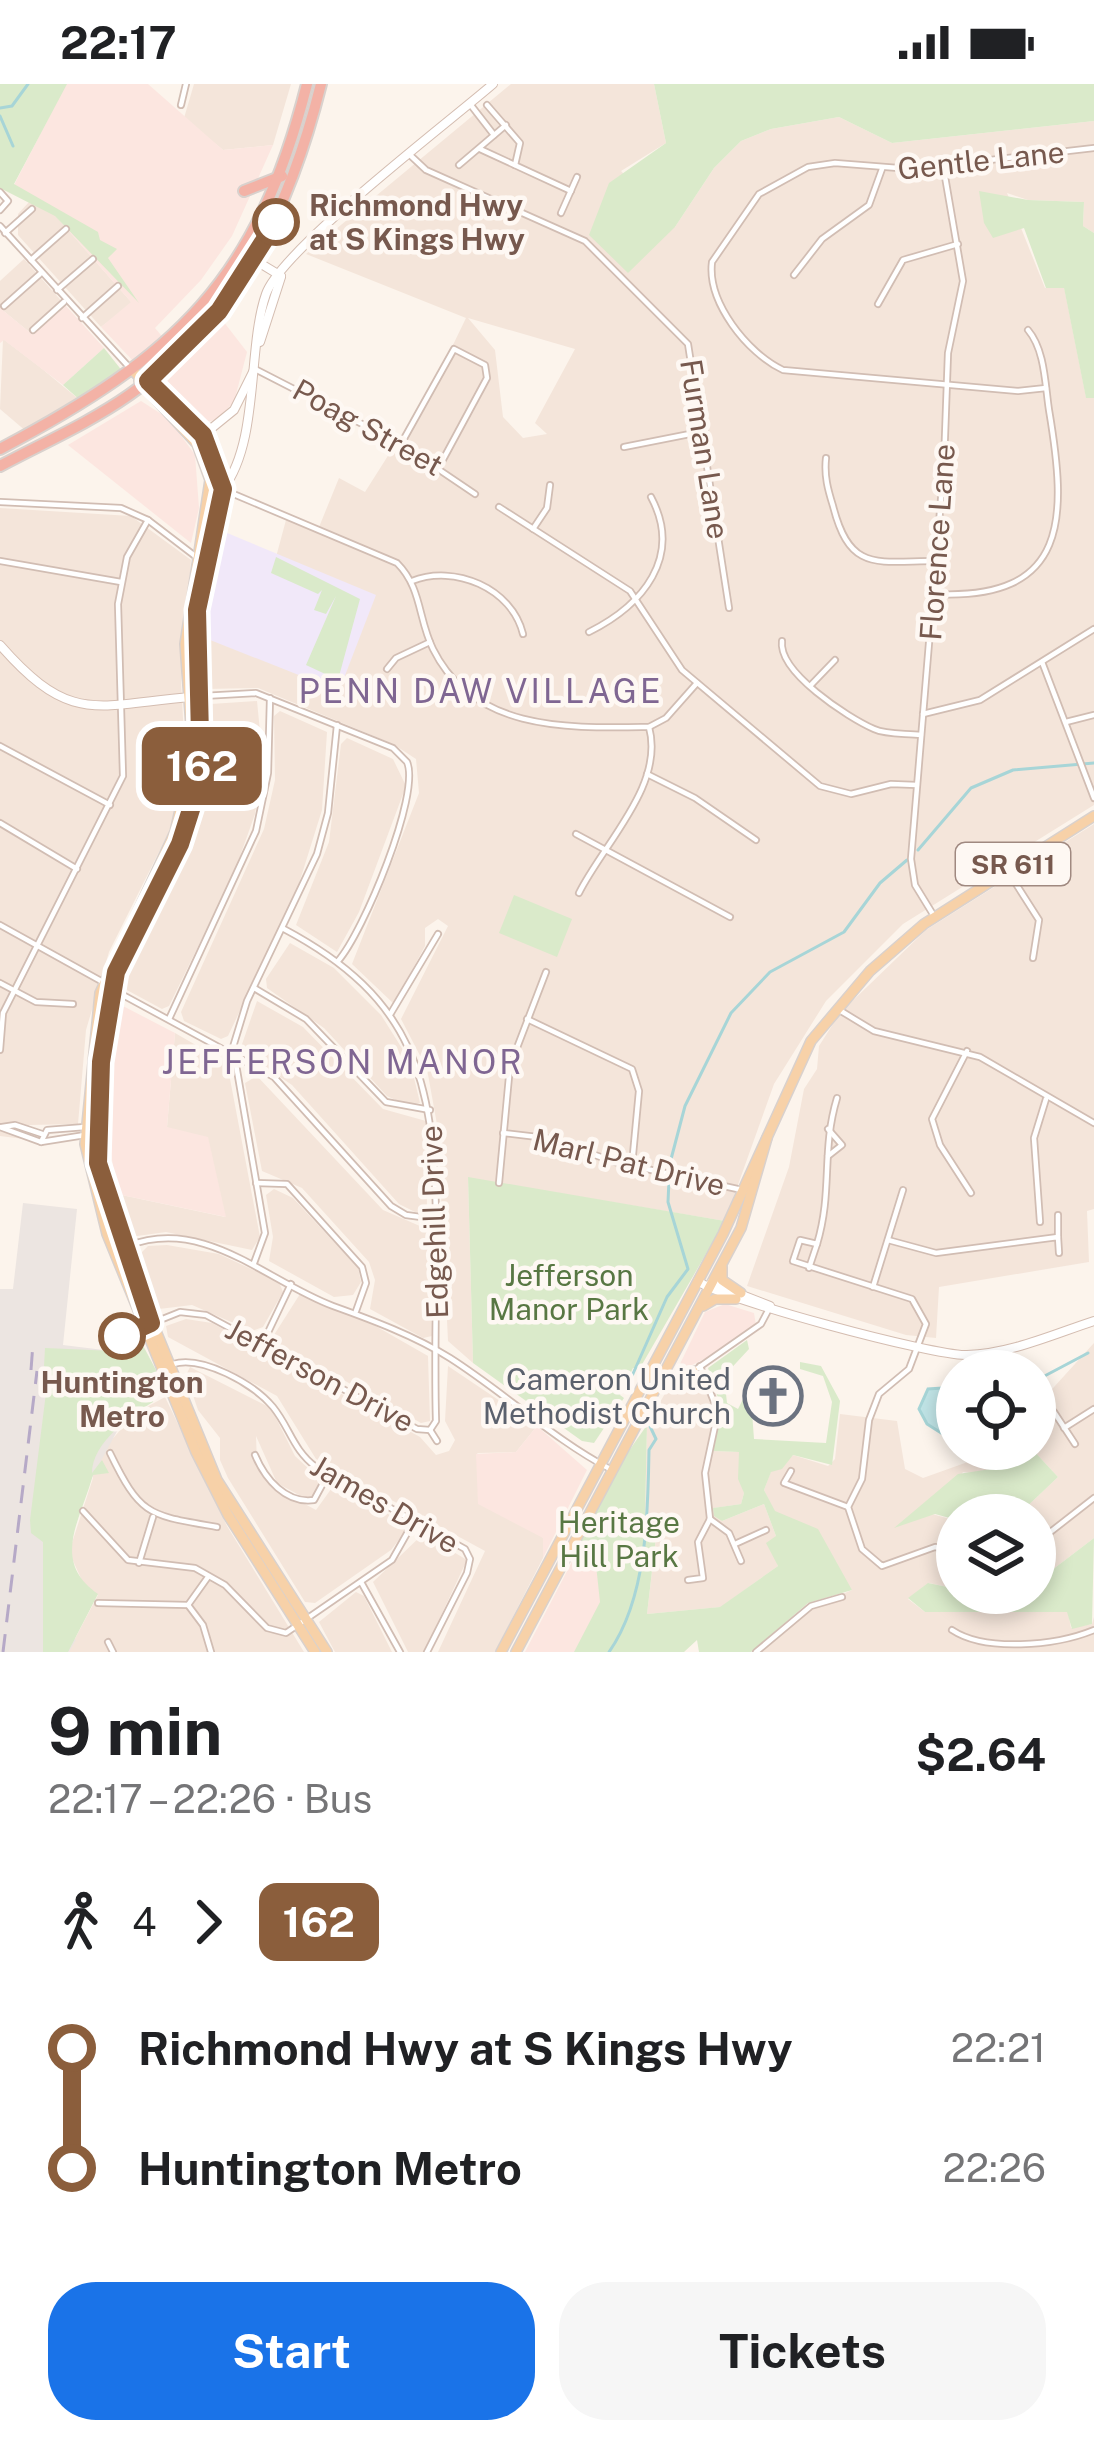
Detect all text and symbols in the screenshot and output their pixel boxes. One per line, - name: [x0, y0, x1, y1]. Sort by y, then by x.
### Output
- text: 22:17: [60, 16, 177, 69]
- street label: Gentle Lane: [896, 133, 1066, 187]
- place label: Richmond Hwy at S Kings Hwy: [309, 187, 525, 257]
- marker: Richmond Hwy at S Kings Hwy: [254, 200, 298, 244]
- street label: Furman Lane: [673, 356, 737, 542]
- street label: Poag Street: [287, 371, 449, 483]
- street label: Florence Lane: [912, 443, 962, 641]
- district label: PENN DAW VILLAGE: [299, 672, 663, 710]
- line badge: 162: [133, 727, 271, 805]
- text: 162: [166, 741, 238, 790]
- road number: SR 611: [956, 843, 1070, 885]
- district label: JEFFERSON MANOR: [162, 1043, 524, 1081]
- street label: Marl Pat Drive: [529, 1121, 729, 1203]
- street label: Edgehill Drive: [413, 1125, 455, 1319]
- park label: Jefferson Manor Park: [489, 1257, 649, 1327]
- street label: Jefferson Drive: [220, 1310, 420, 1440]
- marker: Huntington Metro: [100, 1314, 144, 1358]
- map controls: [936, 1350, 1056, 1614]
- button: locate: [936, 1350, 1056, 1470]
- place label: Cameron United Methodist Church: [483, 1361, 731, 1431]
- place label: Huntington Metro: [40, 1364, 204, 1434]
- church icon: Cameron United Methodist Church: [742, 1365, 804, 1427]
- street label: James Drive: [304, 1447, 466, 1561]
- button: layers: [936, 1494, 1056, 1614]
- park label: Heritage Hill Park: [558, 1504, 680, 1574]
- text: 9 min: [48, 1692, 222, 1770]
- text: $2.64: [916, 1728, 1046, 1781]
- text: 22:17 – 22:26 · Bus: [48, 1776, 372, 1822]
- icon: walk: [48, 1889, 114, 1955]
- icon: forward: [175, 1889, 241, 1955]
- text: 162: [283, 1897, 355, 1946]
- text: 4: [132, 1899, 157, 1945]
- text: Richmond Hwy at S Kings Hwy: [138, 2022, 793, 2075]
- text: 22:21: [951, 2025, 1046, 2071]
- text: Huntington Metro: [138, 2142, 522, 2195]
- text: 22:26: [942, 2145, 1046, 2191]
- button: Start: [48, 2282, 535, 2420]
- button: Tickets: [559, 2282, 1046, 2420]

